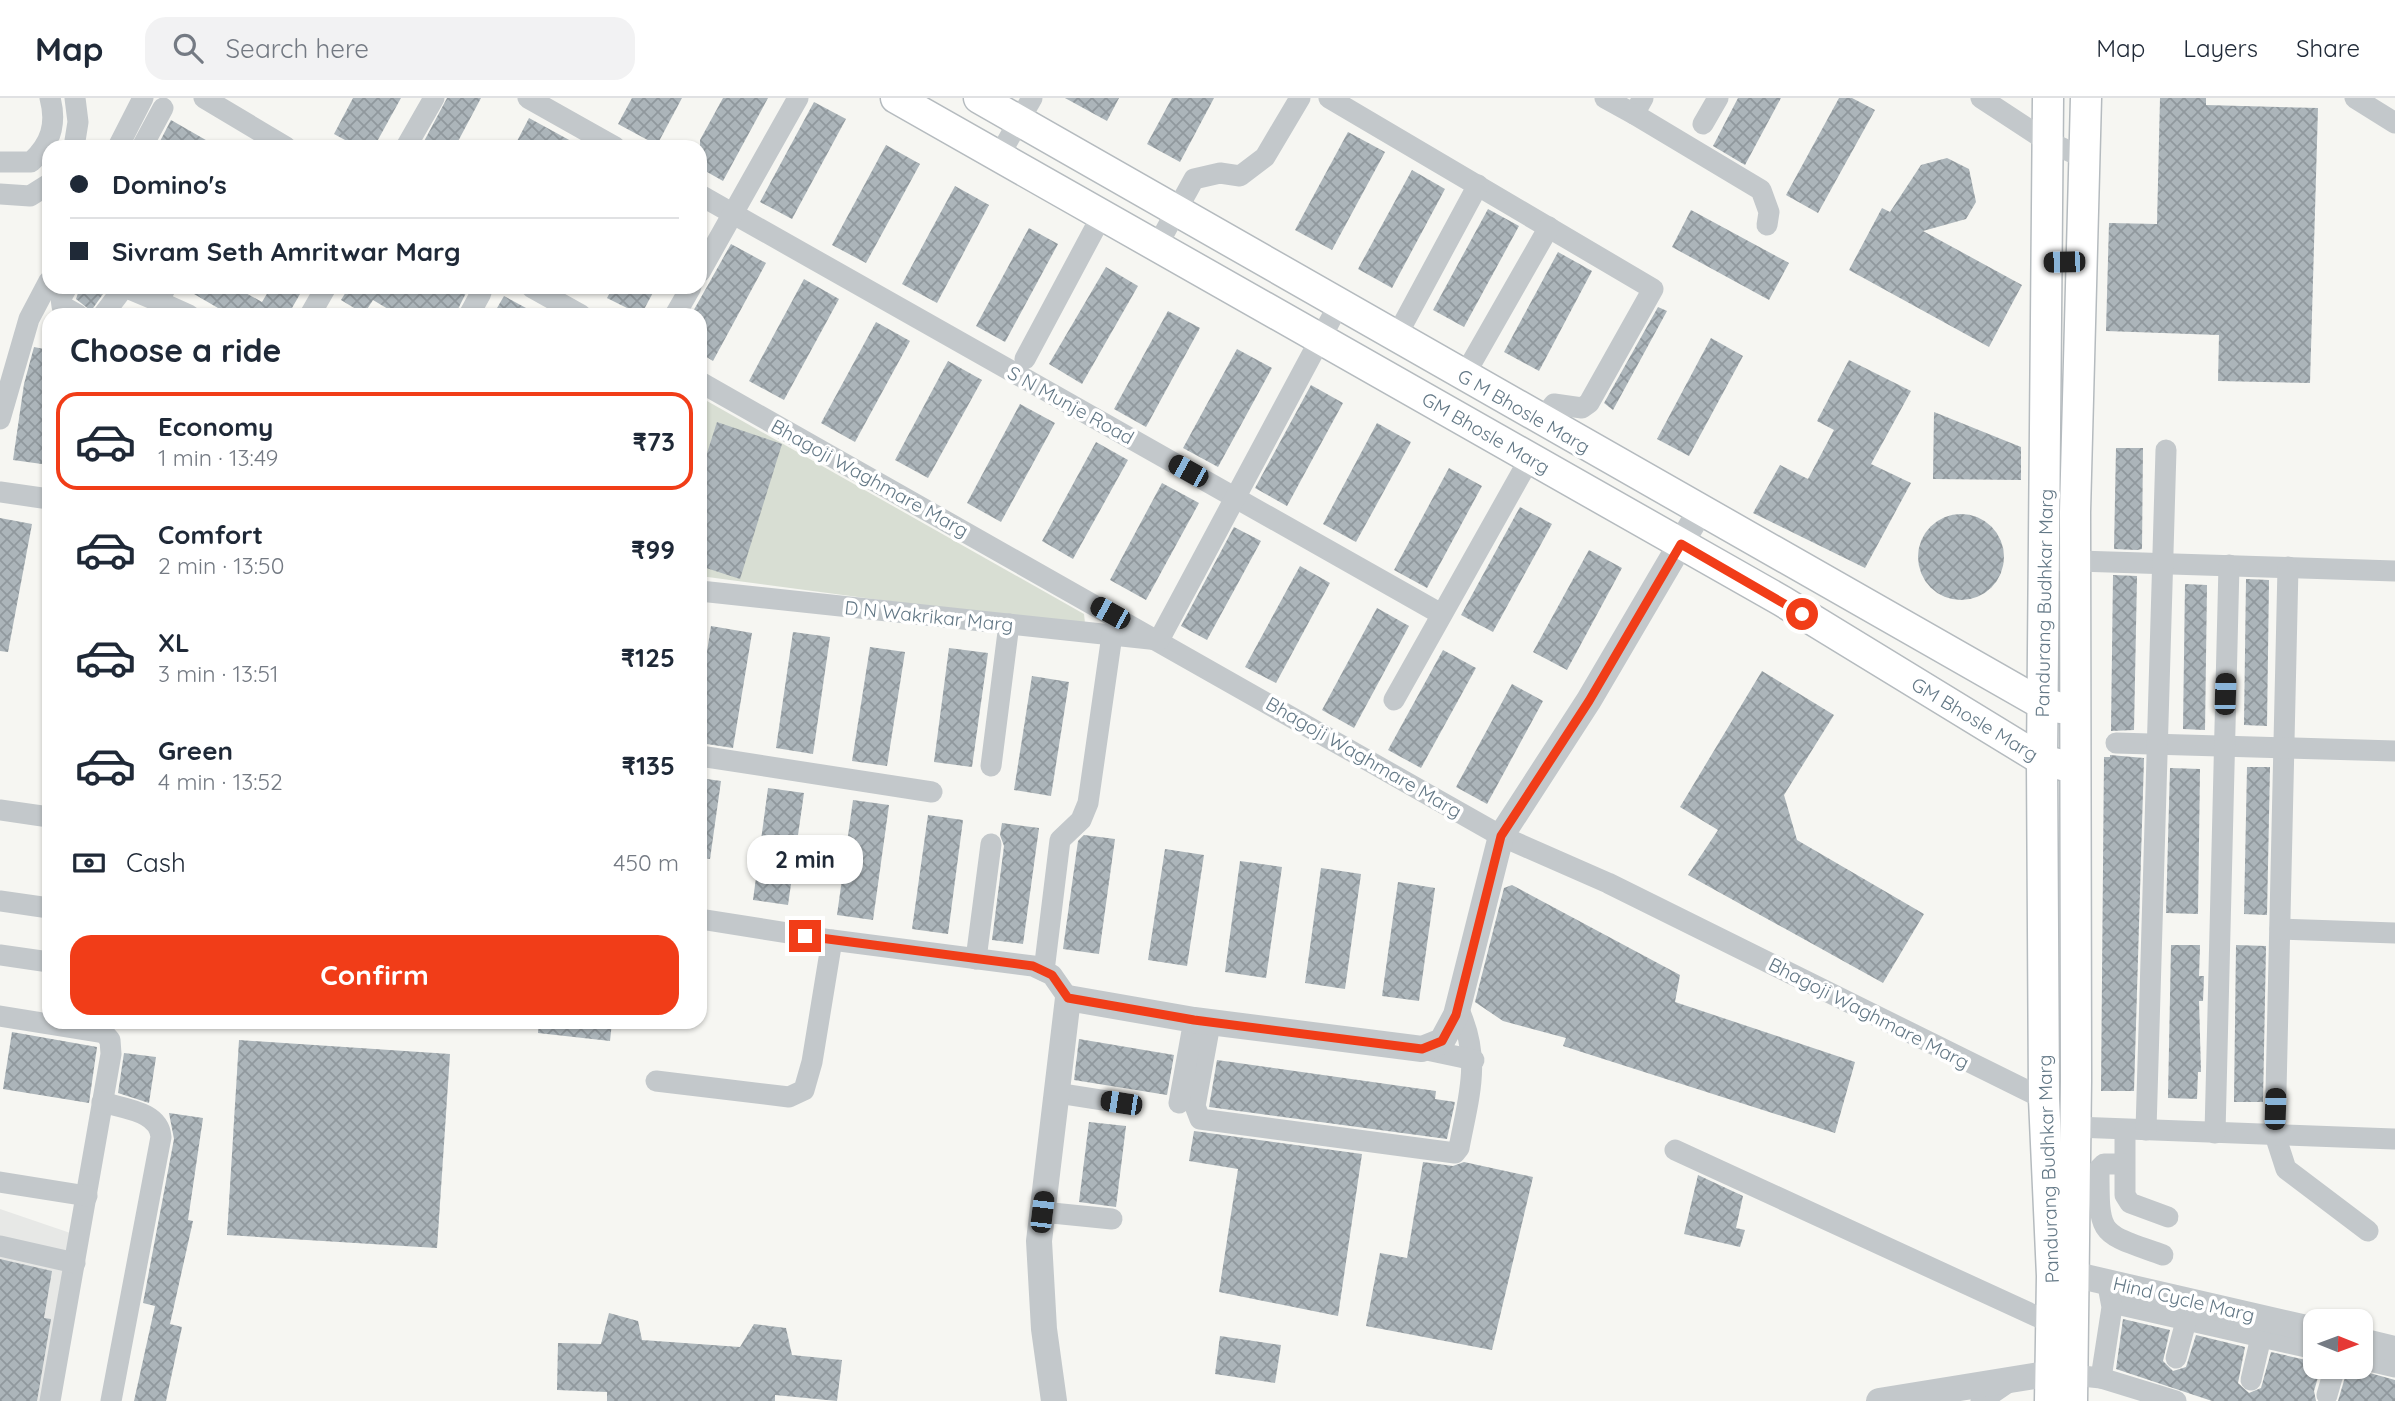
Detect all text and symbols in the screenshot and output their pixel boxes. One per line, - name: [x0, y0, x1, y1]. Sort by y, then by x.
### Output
- search box: [145, 17, 635, 80]
- text: Map: [35, 28, 103, 69]
- icon: search: [169, 29, 207, 67]
- text: Search here: [225, 32, 369, 65]
- text: Map: [2096, 33, 2145, 63]
- text: Layers: [2183, 33, 2258, 63]
- text: Share: [2296, 33, 2360, 63]
- text: Domino's: [112, 168, 227, 201]
- text: Sivram Seth Amritwar Marg: [112, 235, 461, 268]
- car: [2043, 251, 2086, 273]
- text: Choose a ride: [70, 330, 282, 370]
- street label: S N Munje Road: [1004, 360, 1138, 450]
- street label: G M Bhosle Marg: [1453, 363, 1595, 459]
- street label: GM Bhosle Marg: [1418, 387, 1554, 479]
- icon: car: [74, 410, 137, 473]
- text: Economy: [158, 410, 273, 443]
- street label: Bhagoji Waghmare Marg: [767, 414, 973, 542]
- text: ₹73: [632, 425, 675, 458]
- text: 1 min · 13:49: [158, 443, 278, 472]
- car: [1165, 452, 1212, 490]
- street label: Pandurang Budhkar Marg: [2030, 488, 2058, 718]
- icon: car: [74, 518, 137, 581]
- text: Comfort: [158, 518, 263, 551]
- text: ₹99: [631, 533, 675, 566]
- text: 2 min · 13:50: [158, 551, 284, 580]
- car: [1087, 594, 1134, 632]
- street label: D N Wakrikar Marg: [844, 595, 1014, 637]
- route start: [1786, 598, 1818, 630]
- icon: car: [74, 626, 137, 689]
- text: XL: [158, 626, 190, 659]
- text: ₹125: [621, 641, 675, 674]
- text: 3 min · 13:51: [158, 659, 278, 688]
- street label: GM Bhosle Marg: [1907, 672, 2043, 766]
- car: [2214, 673, 2237, 715]
- street label: Bhagoji Waghmare Marg: [1262, 691, 1466, 823]
- icon: car: [74, 734, 137, 797]
- text: Green: [158, 734, 233, 767]
- text: ₹135: [622, 749, 675, 782]
- text: 4 min · 13:52: [158, 767, 283, 796]
- callout: 2 min: [747, 834, 863, 884]
- icon: cash: [70, 844, 108, 882]
- text: 2 min: [775, 845, 835, 874]
- text: Cash: [126, 846, 186, 879]
- text: 450 m: [613, 848, 679, 877]
- route end: [789, 920, 821, 952]
- button: Confirm: [70, 935, 679, 1015]
- street label: Bhagoji Waghmare Marg: [1765, 952, 1973, 1074]
- street label: Pandurang Budhkar Marg: [2032, 1054, 2064, 1284]
- car: [2264, 1088, 2287, 1130]
- car: [1099, 1089, 1144, 1117]
- car: [1030, 1190, 1055, 1234]
- street label: Hind Cycle Marg: [2111, 1271, 2257, 1327]
- north arrow: [2303, 1309, 2373, 1379]
- map controls: [2303, 1309, 2373, 1379]

